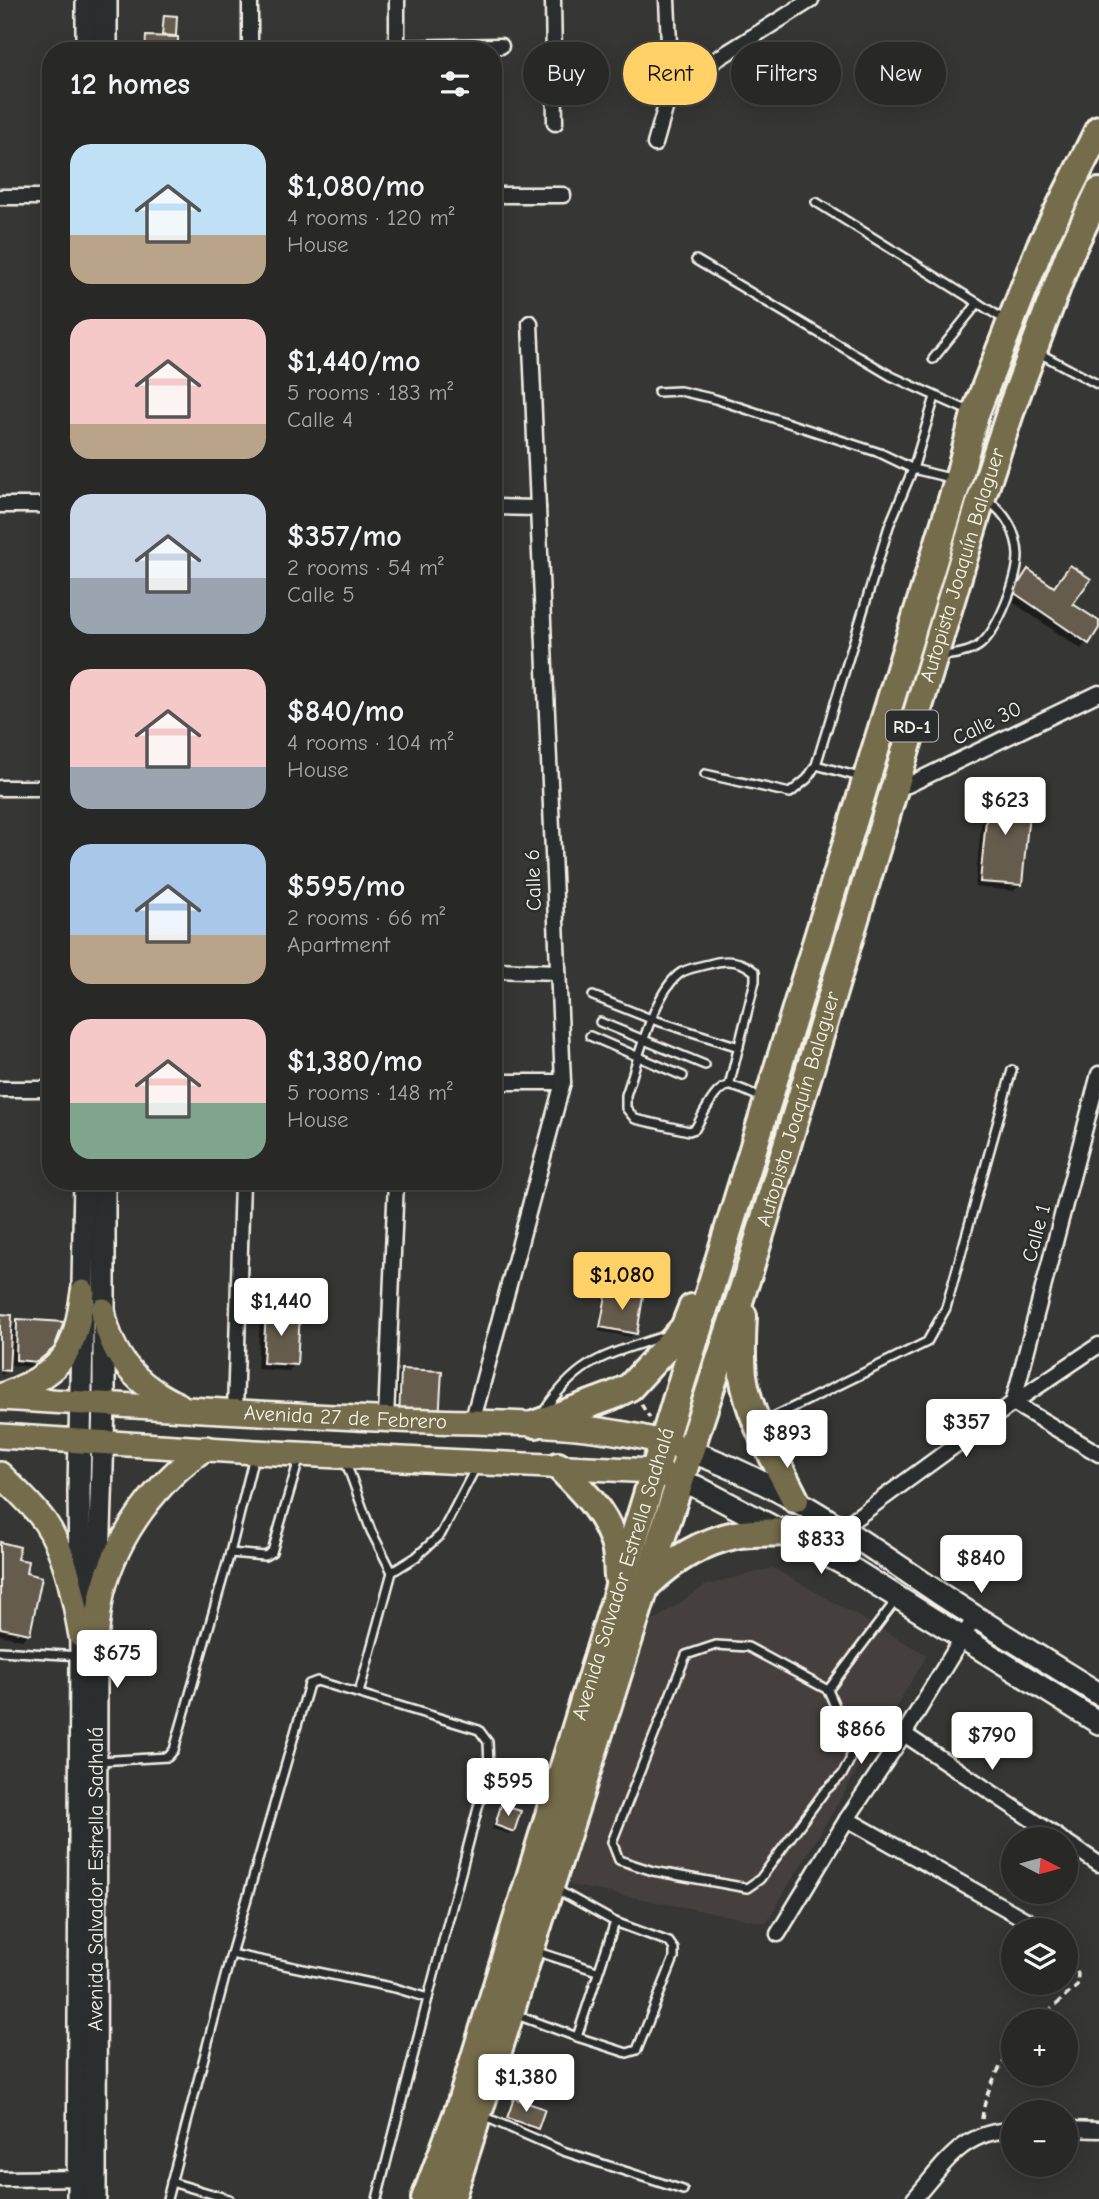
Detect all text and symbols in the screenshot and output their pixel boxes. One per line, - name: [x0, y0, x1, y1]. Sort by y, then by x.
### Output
- chip: Buy: [523, 42, 609, 105]
- chip: Rent: [623, 42, 717, 105]
- chip: Filters: [731, 42, 841, 105]
- chip: New: [855, 42, 946, 105]
- icon: filters: [436, 65, 474, 103]
- text: 12 homes: [70, 67, 190, 102]
- text: $1,080/mo: [287, 169, 425, 204]
- icon: home: [126, 172, 210, 256]
- text: 4 rooms · 120 m²: [287, 204, 454, 231]
- text: House: [287, 231, 349, 258]
- text: $1,440/mo: [287, 344, 420, 379]
- icon: home: [126, 347, 210, 431]
- text: 5 rooms · 183 m²: [287, 379, 453, 406]
- text: Calle 4: [287, 406, 353, 433]
- street label: Autopista Joaquín Balaguer: [915, 444, 1010, 685]
- text: $357/mo: [287, 519, 402, 554]
- icon: home: [126, 522, 210, 606]
- text: 2 rooms · 54 m²: [287, 554, 444, 581]
- text: Calle 5: [287, 581, 355, 608]
- text: $840/mo: [287, 694, 404, 729]
- street label: Calle 30: [949, 696, 1025, 750]
- icon: home: [126, 697, 210, 781]
- road number: RD-1: [886, 710, 938, 741]
- text: 4 rooms · 104 m²: [287, 729, 454, 756]
- text: House: [287, 756, 349, 783]
- pin: $623: [964, 778, 1046, 837]
- text: $623: [981, 786, 1029, 813]
- street label: Calle 6: [520, 849, 546, 911]
- text: $595/mo: [287, 869, 405, 904]
- icon: home: [126, 872, 210, 956]
- text: 2 rooms · 66 m²: [287, 904, 445, 931]
- text: Apartment: [287, 931, 390, 958]
- street label: Autopista Joaquín Balaguer: [751, 988, 845, 1229]
- text: $1,380/mo: [287, 1044, 422, 1079]
- icon: home: [126, 1047, 210, 1131]
- text: 5 rooms · 148 m²: [287, 1079, 453, 1106]
- text: House: [287, 1106, 349, 1133]
- street label: Calle 1: [1017, 1202, 1055, 1264]
- pin: $1,080: [565, 1252, 679, 1312]
- text: $1,080: [589, 1261, 655, 1288]
- pin: $1,440: [224, 1278, 338, 1338]
- text: $1,440: [250, 1287, 312, 1314]
- street label: Avenida 27 de Febrero: [243, 1400, 447, 1433]
- pin: $357: [925, 1400, 1007, 1459]
- text: $357: [942, 1408, 990, 1435]
- pin: $893: [746, 1410, 828, 1470]
- text: $893: [763, 1419, 812, 1446]
- street label: Avenida Salvador Estrella Sadhalá: [567, 1425, 679, 1723]
- pin: $833: [780, 1516, 862, 1576]
- text: $833: [797, 1525, 845, 1552]
- pin: $840: [940, 1536, 1022, 1595]
- text: $840: [956, 1544, 1006, 1571]
- pin: $675: [76, 1630, 158, 1690]
- text: $675: [93, 1639, 141, 1666]
- pin: $866: [820, 1706, 902, 1766]
- pin: $790: [951, 1712, 1033, 1772]
- text: $866: [836, 1715, 886, 1742]
- text: $790: [968, 1721, 1016, 1748]
- street label: Avenida Salvador Estrella Sadhalá: [83, 1727, 108, 2031]
- pin: $595: [467, 1758, 549, 1818]
- text: $595: [483, 1767, 533, 1794]
- north arrow: [1001, 1827, 1078, 1904]
- map controls: [1001, 1827, 1078, 2177]
- button: layers: [1001, 1918, 1078, 1995]
- button: +: [1001, 2009, 1078, 2086]
- pin: $1,380: [469, 2054, 583, 2114]
- text: $1,380: [494, 2063, 558, 2090]
- button: −: [1001, 2100, 1078, 2177]

